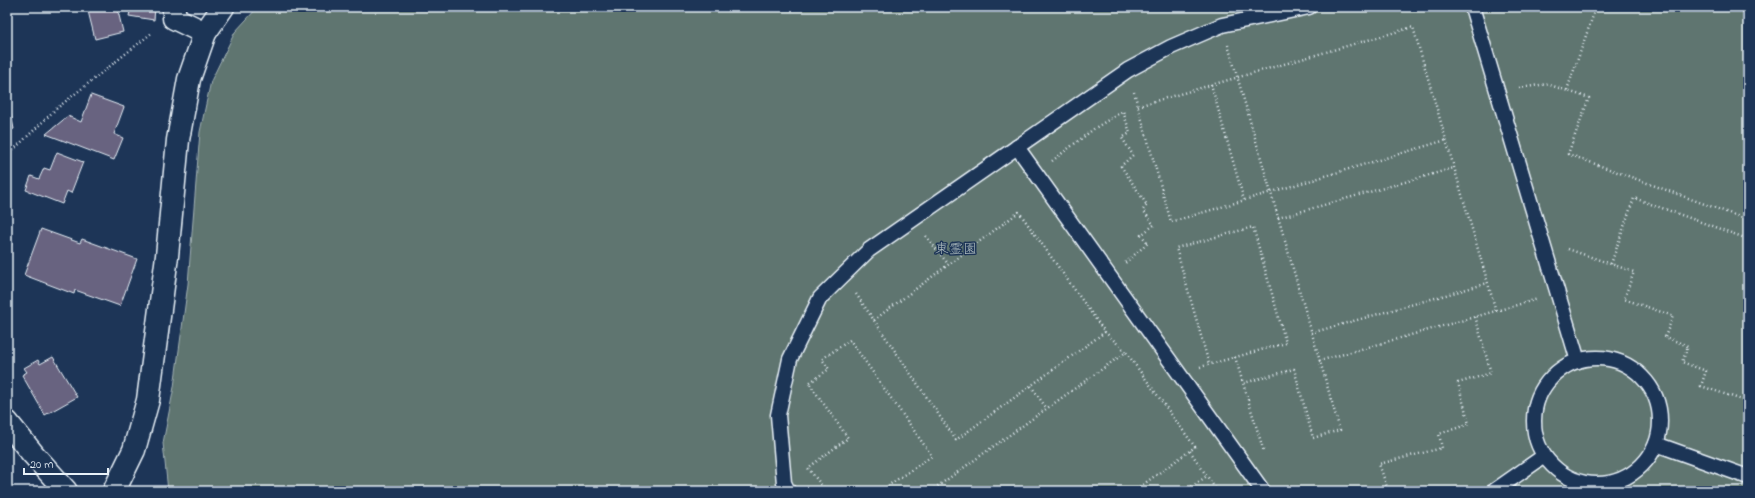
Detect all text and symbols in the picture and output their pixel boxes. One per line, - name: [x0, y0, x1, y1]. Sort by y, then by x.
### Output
- park label: 東霊園: [935, 239, 977, 260]
- scale bar: [24, 450, 108, 476]
- text: 20 m: [30, 456, 53, 474]

